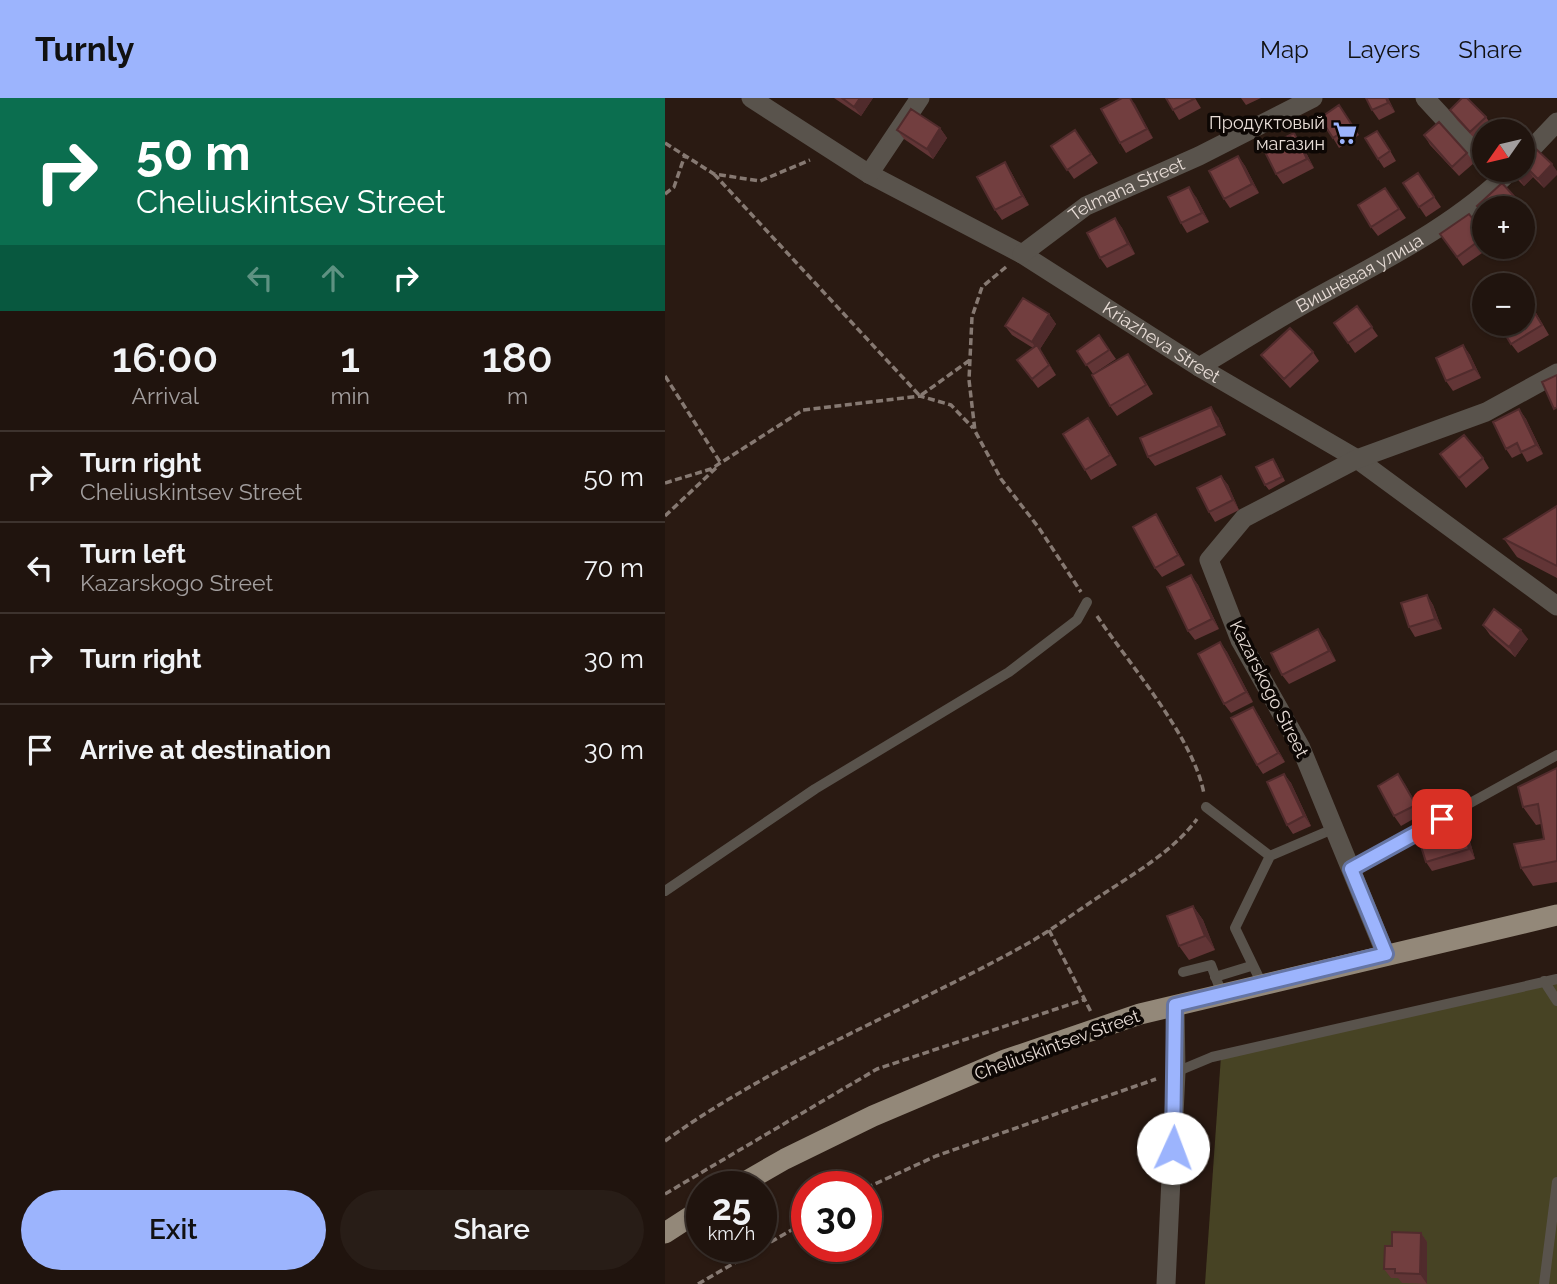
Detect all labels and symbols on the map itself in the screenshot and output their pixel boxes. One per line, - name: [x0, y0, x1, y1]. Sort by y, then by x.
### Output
- place label: Продуктовый магазин: [1209, 112, 1325, 154]
- supermarket icon: Продуктовый магазин: [1331, 119, 1359, 147]
- north arrow: [1472, 119, 1535, 182]
- street label: Telmana Street: [1064, 153, 1188, 225]
- street label: Вишнёвая улица: [1292, 229, 1427, 317]
- street label: Kriazheva Street: [1099, 297, 1224, 387]
- street label: Kazarskogo Street: [1226, 617, 1313, 761]
- pin: [1412, 789, 1472, 849]
- street label: Cheliuskintsev Street: [971, 1005, 1142, 1084]
- position arrow: [1136, 1111, 1210, 1185]
- speed limit sign: 30: [791, 1171, 882, 1262]

